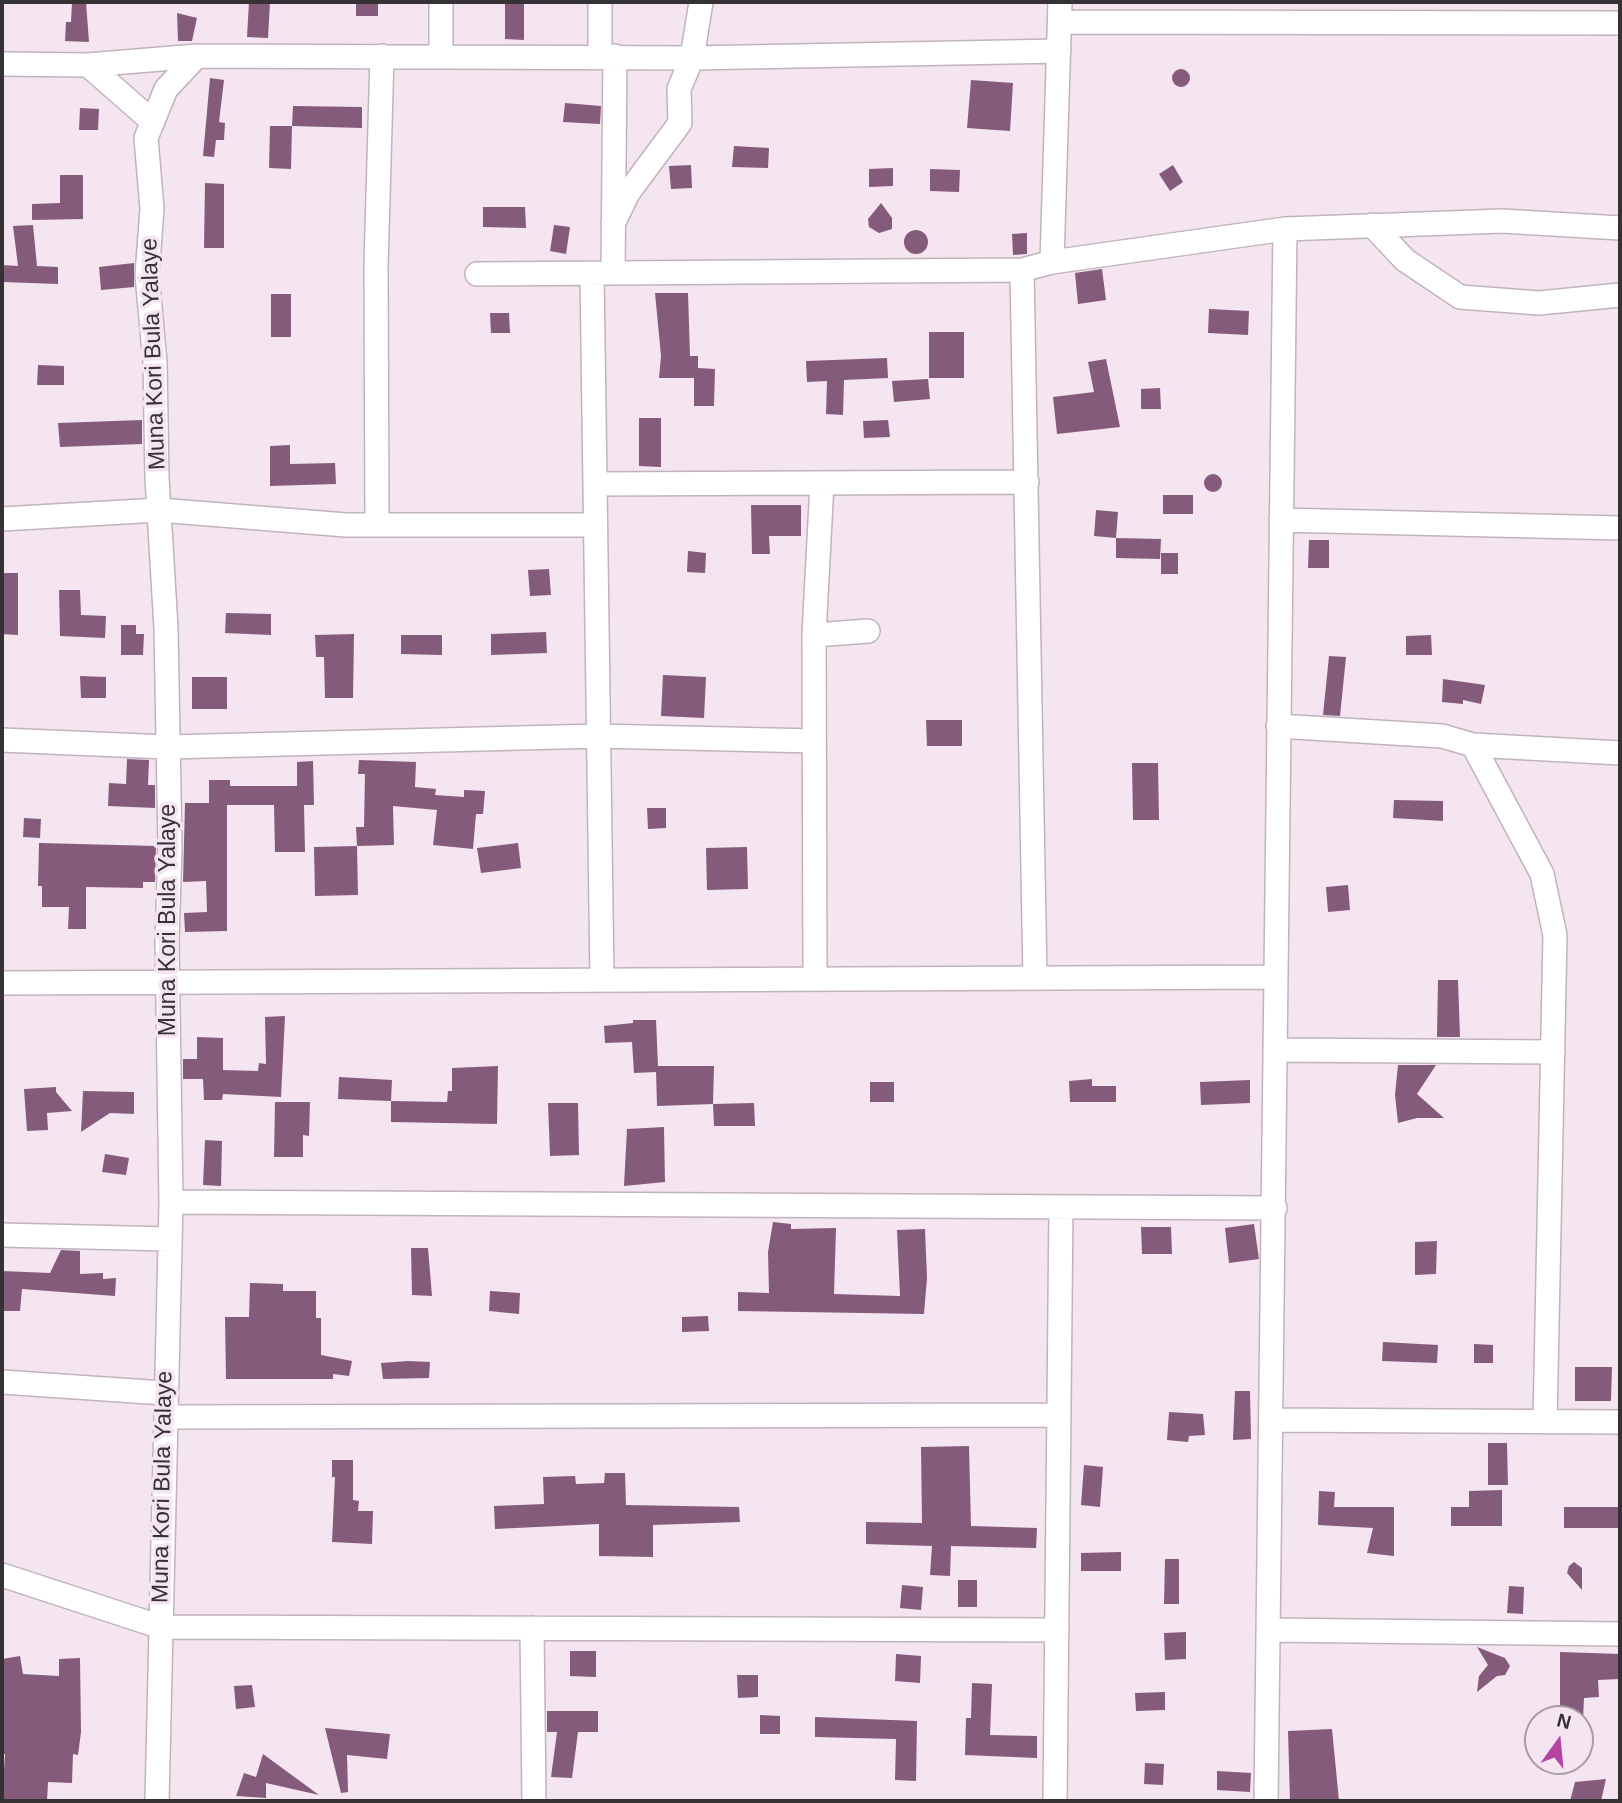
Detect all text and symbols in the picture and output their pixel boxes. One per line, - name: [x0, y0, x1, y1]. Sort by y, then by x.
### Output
- street label: Muna Kori Bula Yalaye: [136, 237, 172, 471]
- street label: Muna Kori Bula Yalaye: [155, 804, 183, 1036]
- street label: Muna Kori Bula Yalaye: [147, 1371, 179, 1603]
- north arrow: [1524, 1705, 1594, 1775]
- text: N: [1555, 1709, 1573, 1733]

